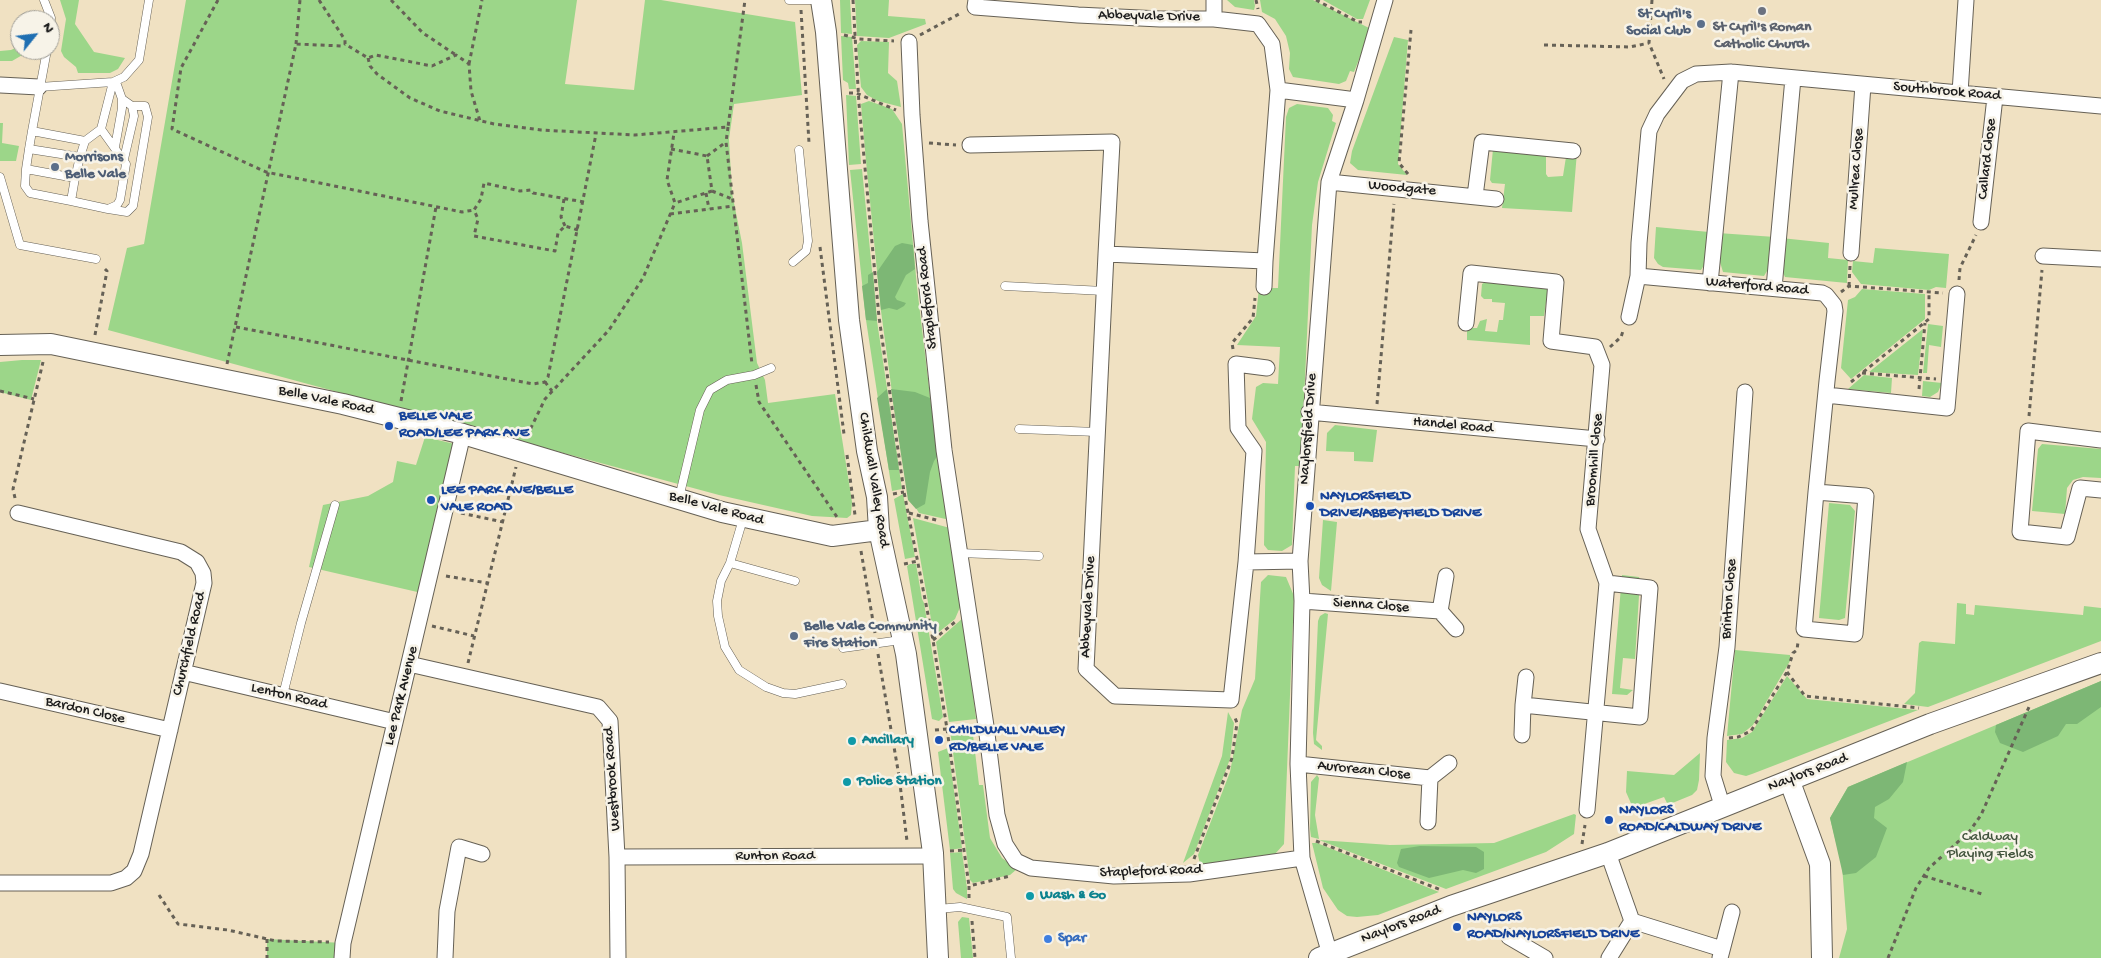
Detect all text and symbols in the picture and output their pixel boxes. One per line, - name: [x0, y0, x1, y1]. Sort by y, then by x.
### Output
- marker: St Cyril's Roman Catholic Church: [1756, 5, 1768, 17]
- place label: St Cyril's Social Club: [1626, 6, 1691, 41]
- street label: Abbeyvale Drive: [1098, 7, 1200, 27]
- north arrow: [10, 10, 60, 60]
- marker: St Cyril's Social Club: [1695, 18, 1707, 30]
- place label: St Cyril's Roman Catholic Church: [1713, 19, 1811, 54]
- text: N: [38, 20, 57, 36]
- street label: Southbrook Road: [1893, 78, 2001, 106]
- street label: Callard Close: [1975, 118, 2001, 200]
- street label: Mullrea Close: [1845, 128, 1869, 210]
- place label: Morrisons Belle Vale: [65, 149, 126, 184]
- marker: Morrisons Belle Vale: [49, 161, 61, 173]
- street label: Woodgate: [1367, 177, 1437, 201]
- street label: Stapleford Road: [914, 246, 942, 350]
- street label: Waterford Road: [1705, 274, 1809, 300]
- street label: Naylorsfield Drive: [1296, 373, 1322, 485]
- street label: Belle Vale Road: [277, 382, 375, 420]
- place label: BELLE VALE ROAD/LEE PARK AVE: [399, 408, 529, 443]
- street label: Childwall Valley Road: [853, 411, 893, 549]
- street label: Broomhill Close: [1582, 413, 1608, 507]
- street label: Handel Road: [1412, 414, 1494, 438]
- marker: BELLE VALE ROAD/LEE PARK AVE: [383, 420, 395, 432]
- place label: LEE PARK AVE/BELLE VALE ROAD: [441, 482, 573, 517]
- street label: Belle Vale Road: [667, 488, 765, 530]
- place label: NAYLORSFIELD DRIVE/ABBEYFIELD DRIVE: [1320, 488, 1481, 523]
- marker: LEE PARK AVE/BELLE VALE ROAD: [425, 494, 437, 506]
- marker: NAYLORSFIELD DRIVE/ABBEYFIELD DRIVE: [1304, 500, 1316, 512]
- street label: Abbeyvale Drive: [1077, 556, 1101, 658]
- street label: Brinton Close: [1718, 558, 1742, 640]
- street label: Churchfield Road: [169, 590, 211, 698]
- street label: Sienna Close: [1332, 594, 1410, 618]
- place label: Belle Vale Community Fire Station: [804, 618, 937, 653]
- marker: Belle Vale Community Fire Station: [788, 630, 800, 642]
- street label: Lee Park Avenue: [381, 644, 423, 748]
- street label: Lenton Road: [249, 679, 329, 715]
- street label: Bardon Close: [43, 693, 127, 729]
- place label: CHILDWALL VALLEY RD/BELLE VALE: [949, 722, 1065, 757]
- street label: Westbrook Road: [600, 727, 626, 831]
- place label: Ancillary: [862, 732, 914, 750]
- marker: CHILDWALL VALLEY RD/BELLE VALE: [933, 734, 945, 746]
- marker: Ancillary: [846, 735, 858, 747]
- street label: Naylors Road: [1766, 750, 1850, 796]
- street label: Aurorean Close: [1317, 757, 1411, 785]
- place label: Police Station: [857, 773, 942, 791]
- marker: Police Station: [841, 776, 853, 788]
- place label: NAYLORS ROAD/CALDWAY DRIVE: [1619, 802, 1761, 837]
- marker: NAYLORS ROAD/CALDWAY DRIVE: [1603, 814, 1615, 826]
- park label: Caldway Playing Fields: [1947, 829, 2033, 864]
- street label: Runton Road: [735, 848, 815, 866]
- street label: Stapleford Road: [1099, 861, 1203, 883]
- place label: Wash & Go: [1040, 887, 1106, 905]
- marker: Wash & Go: [1024, 890, 1036, 902]
- street label: Naylors Road: [1359, 902, 1443, 948]
- place label: NAYLORS ROAD/NAYLORSFIELD DRIVE: [1467, 909, 1639, 944]
- marker: NAYLORS ROAD/NAYLORSFIELD DRIVE: [1451, 921, 1463, 933]
- place label: Spar: [1058, 930, 1086, 948]
- marker: Spar: [1042, 933, 1054, 945]

